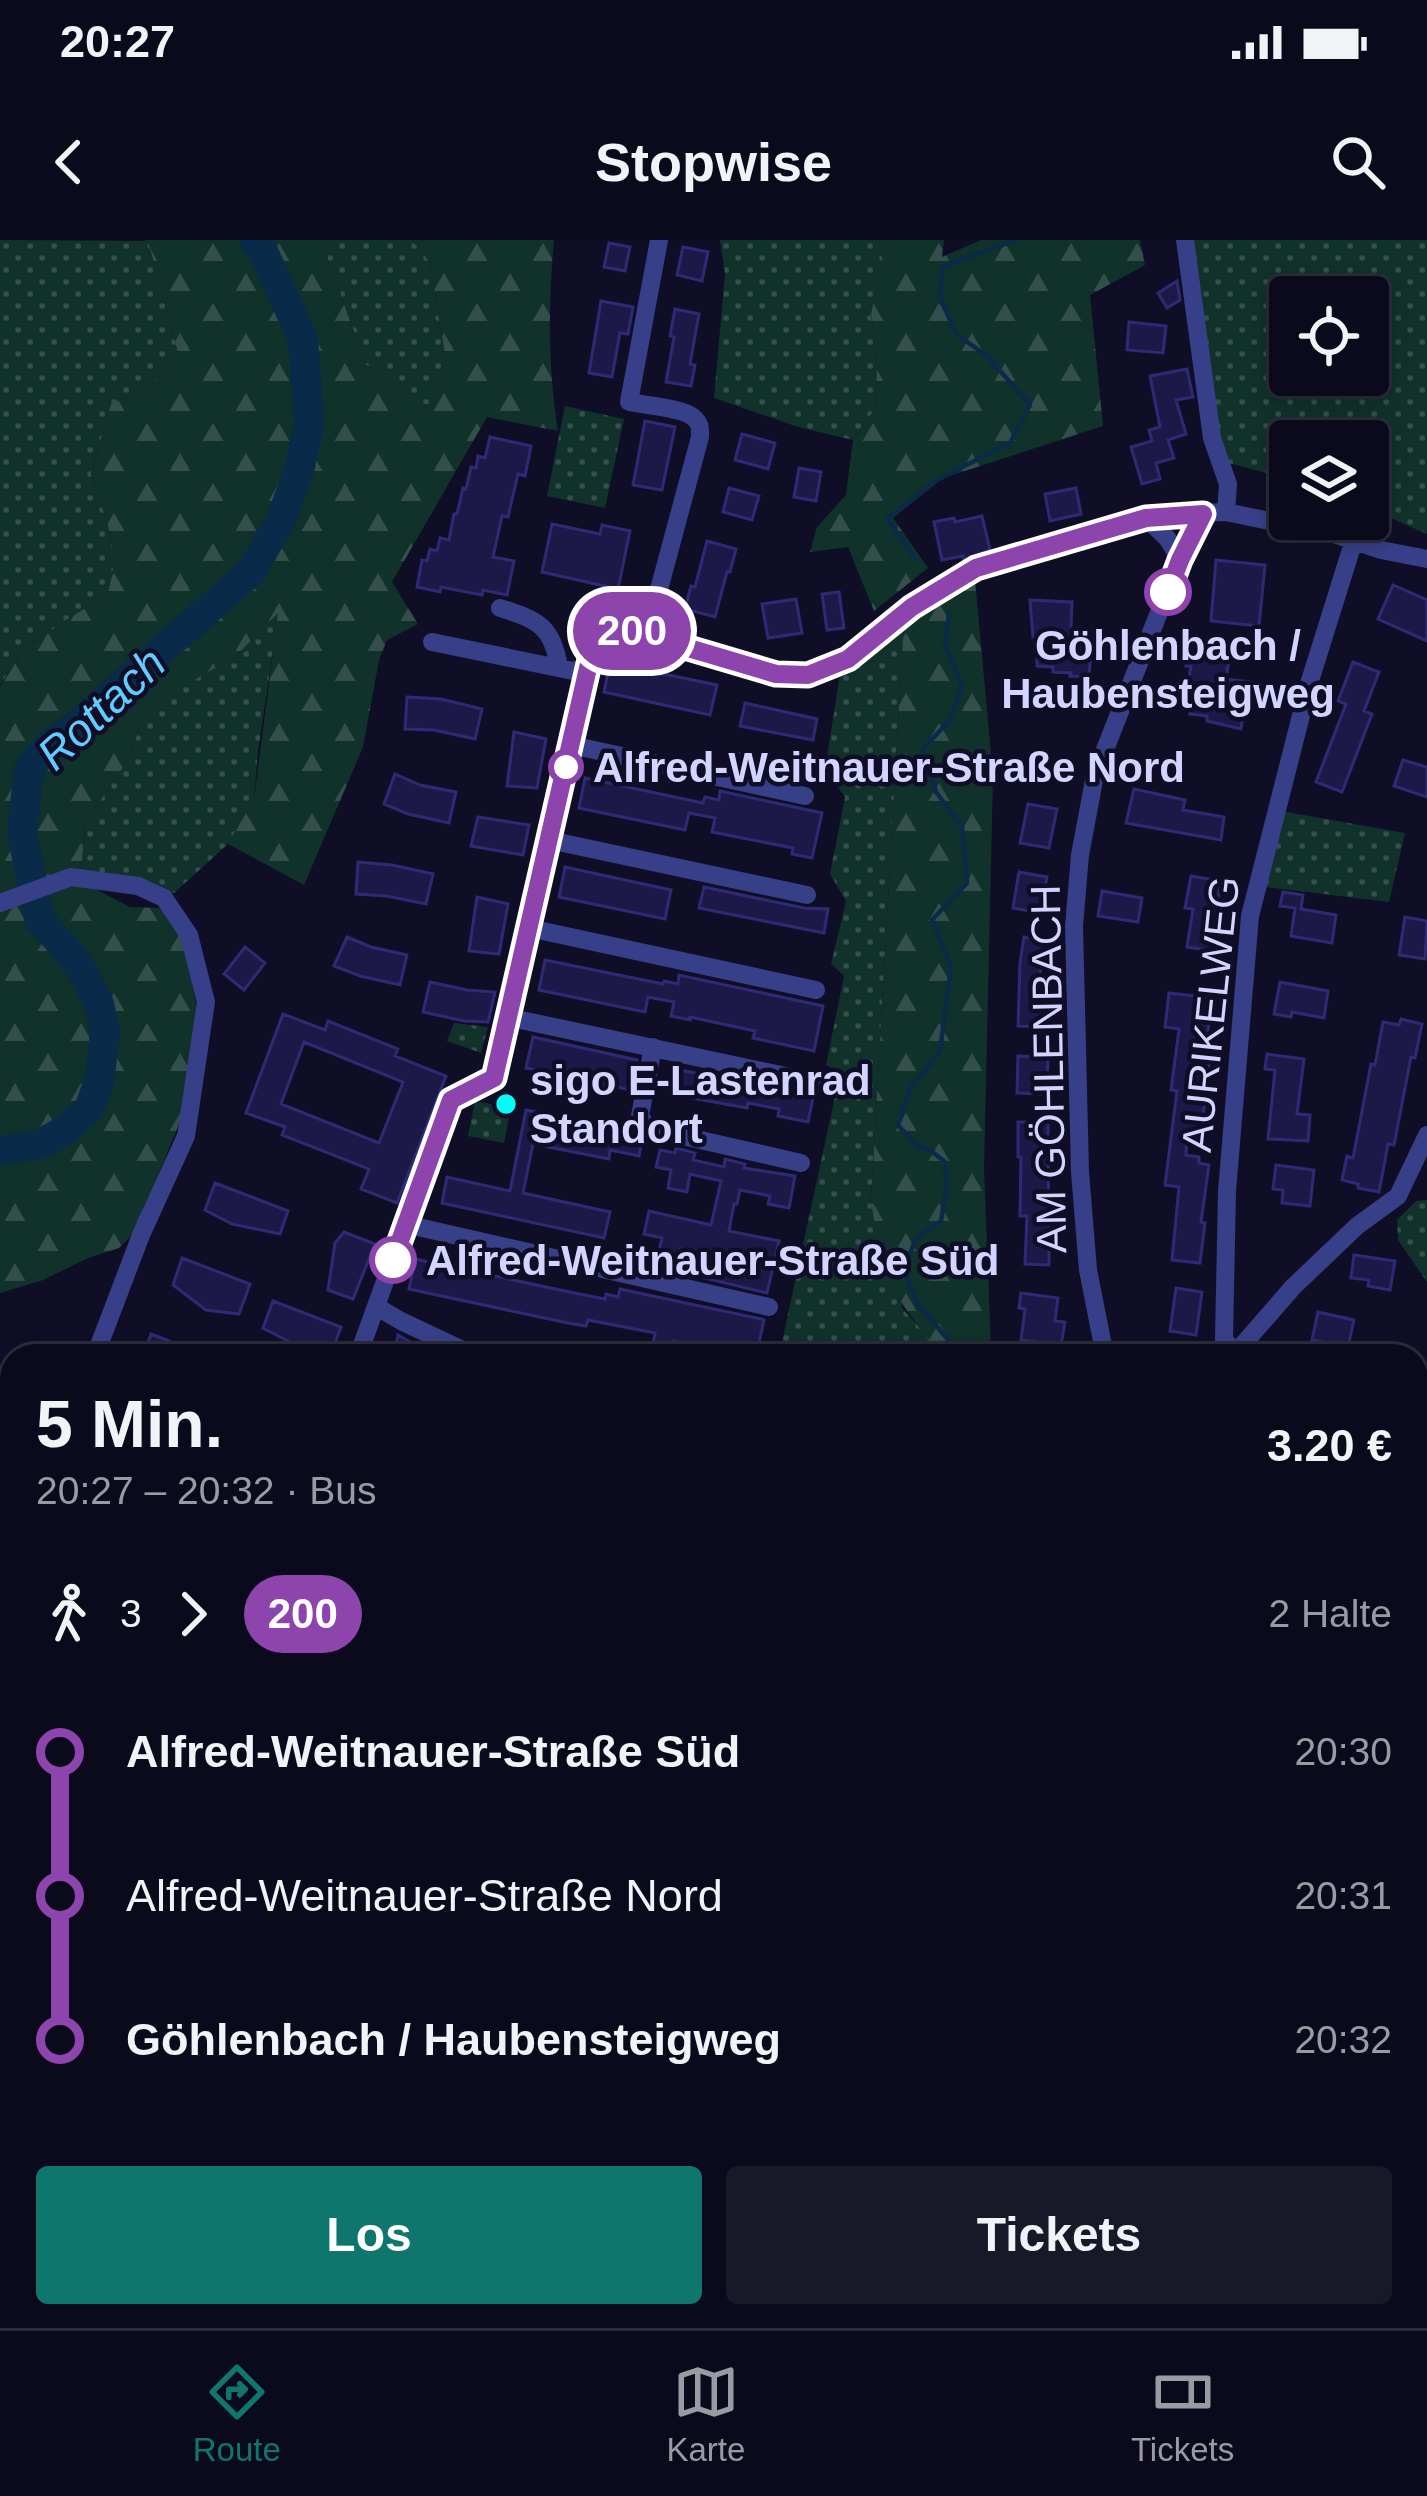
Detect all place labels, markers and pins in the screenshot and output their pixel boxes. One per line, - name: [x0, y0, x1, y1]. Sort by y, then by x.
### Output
- marker: Göhlenbach / Haubensteigweg: [1146, 570, 1190, 614]
- place label: Göhlenbach / Haubensteigweg: [1001, 622, 1335, 717]
- place label: Alfred-Weitnauer-Straße Nord: [593, 744, 1185, 791]
- marker: Alfred-Weitnauer-Straße Nord: [550, 751, 582, 783]
- place label: sigo E-Lastenrad Standort: [530, 1057, 871, 1152]
- marker: sigo E-Lastenrad Standort: [493, 1091, 519, 1117]
- place label: Alfred-Weitnauer-Straße Süd: [426, 1237, 999, 1284]
- marker: Alfred-Weitnauer-Straße Süd: [371, 1238, 415, 1282]

